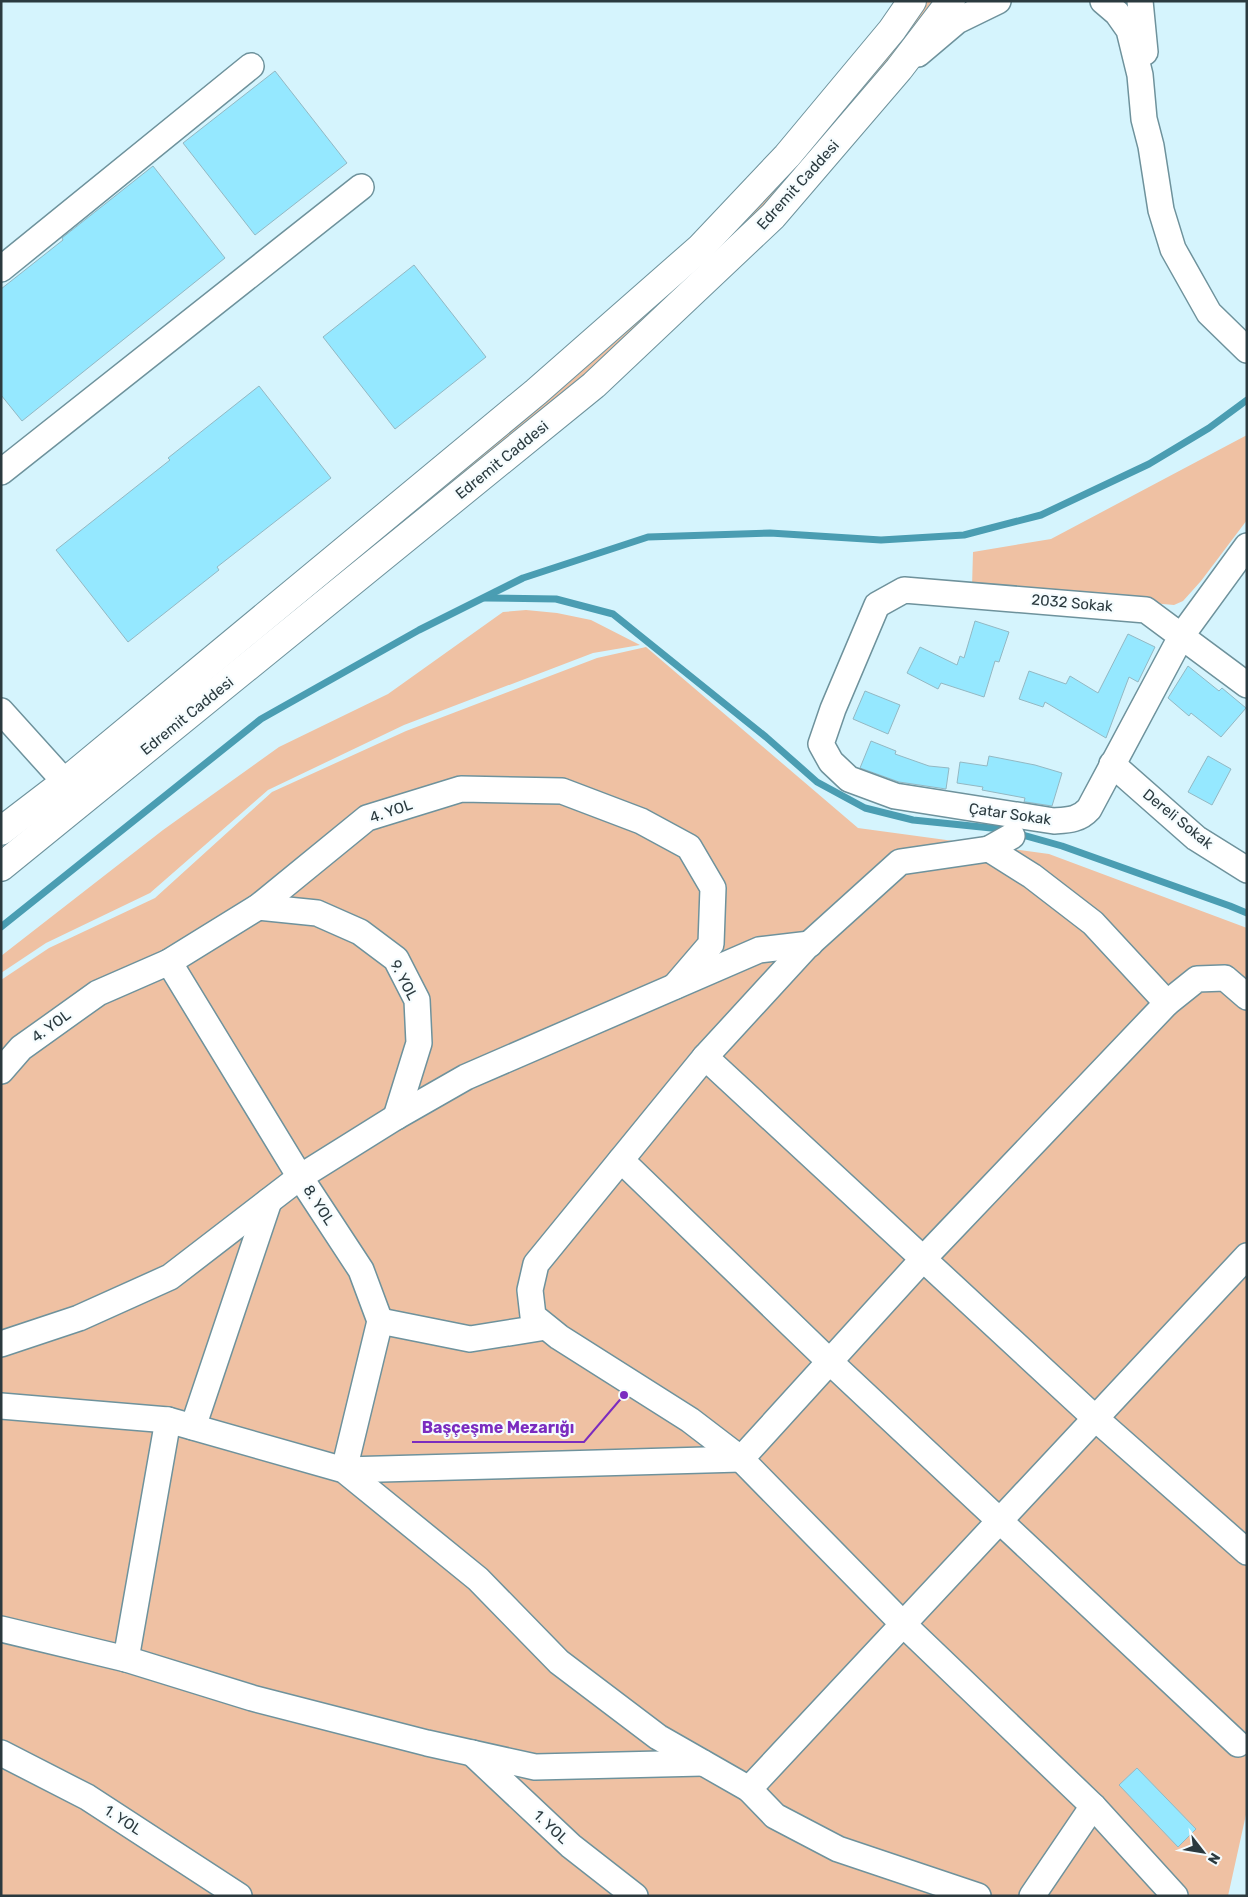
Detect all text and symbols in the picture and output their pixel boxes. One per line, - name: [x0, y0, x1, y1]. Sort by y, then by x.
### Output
- street label: Edremit Caddesi: [753, 137, 843, 233]
- street label: Edremit Caddesi: [452, 417, 552, 503]
- street label: 2032 Sokak: [1031, 590, 1114, 616]
- street label: Edremit Caddesi: [137, 673, 237, 759]
- street label: Dereli Sokak: [1139, 785, 1217, 853]
- street label: 4. YOL: [367, 795, 415, 827]
- street label: Çatar Sokak: [968, 799, 1053, 829]
- street label: 9. YOL: [386, 957, 422, 1004]
- street label: 4. YOL: [28, 1005, 75, 1046]
- street label: 8. YOL: [299, 1182, 339, 1229]
- callout: Başçeşme Mezarığı: [412, 1411, 584, 1442]
- text: Başçeşme Mezarığı: [422, 1418, 574, 1437]
- street label: 1. YOL: [101, 1801, 146, 1839]
- street label: 1. YOL: [530, 1806, 573, 1848]
- north arrow: [1178, 1827, 1228, 1877]
- text: N: [1204, 1850, 1224, 1867]

